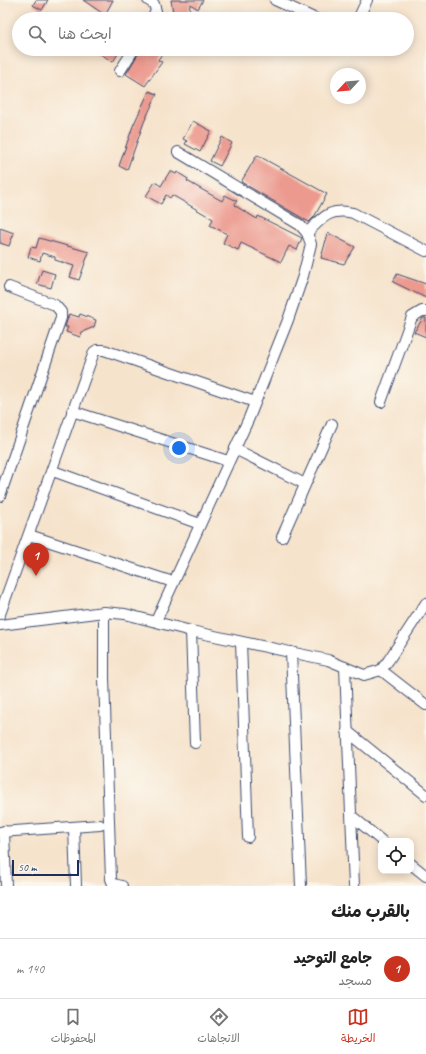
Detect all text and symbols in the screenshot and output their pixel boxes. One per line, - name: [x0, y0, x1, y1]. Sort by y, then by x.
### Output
- search box: [12, 12, 414, 56]
- icon: search: [26, 23, 48, 45]
- text: ابحث هنا: [58, 25, 112, 44]
- north arrow: [330, 68, 366, 104]
- your location: [169, 438, 189, 458]
- pin: 1: [23, 543, 49, 576]
- map controls: [378, 838, 414, 874]
- button: locate: [378, 838, 414, 874]
- scale bar: [12, 858, 79, 877]
- text: 50 m: [18, 860, 37, 874]
- text: بالقرب منك: [331, 901, 410, 922]
- text: جامع التوحيد: [294, 949, 372, 968]
- text: 140 m: [16, 961, 44, 977]
- text: 1: [394, 961, 400, 977]
- text: مسجد: [339, 973, 372, 989]
- tab: المحفوظات: [51, 1006, 96, 1048]
- tab: الاتجاهات: [197, 1006, 240, 1048]
- tab: الخريطة: [341, 1006, 375, 1048]

